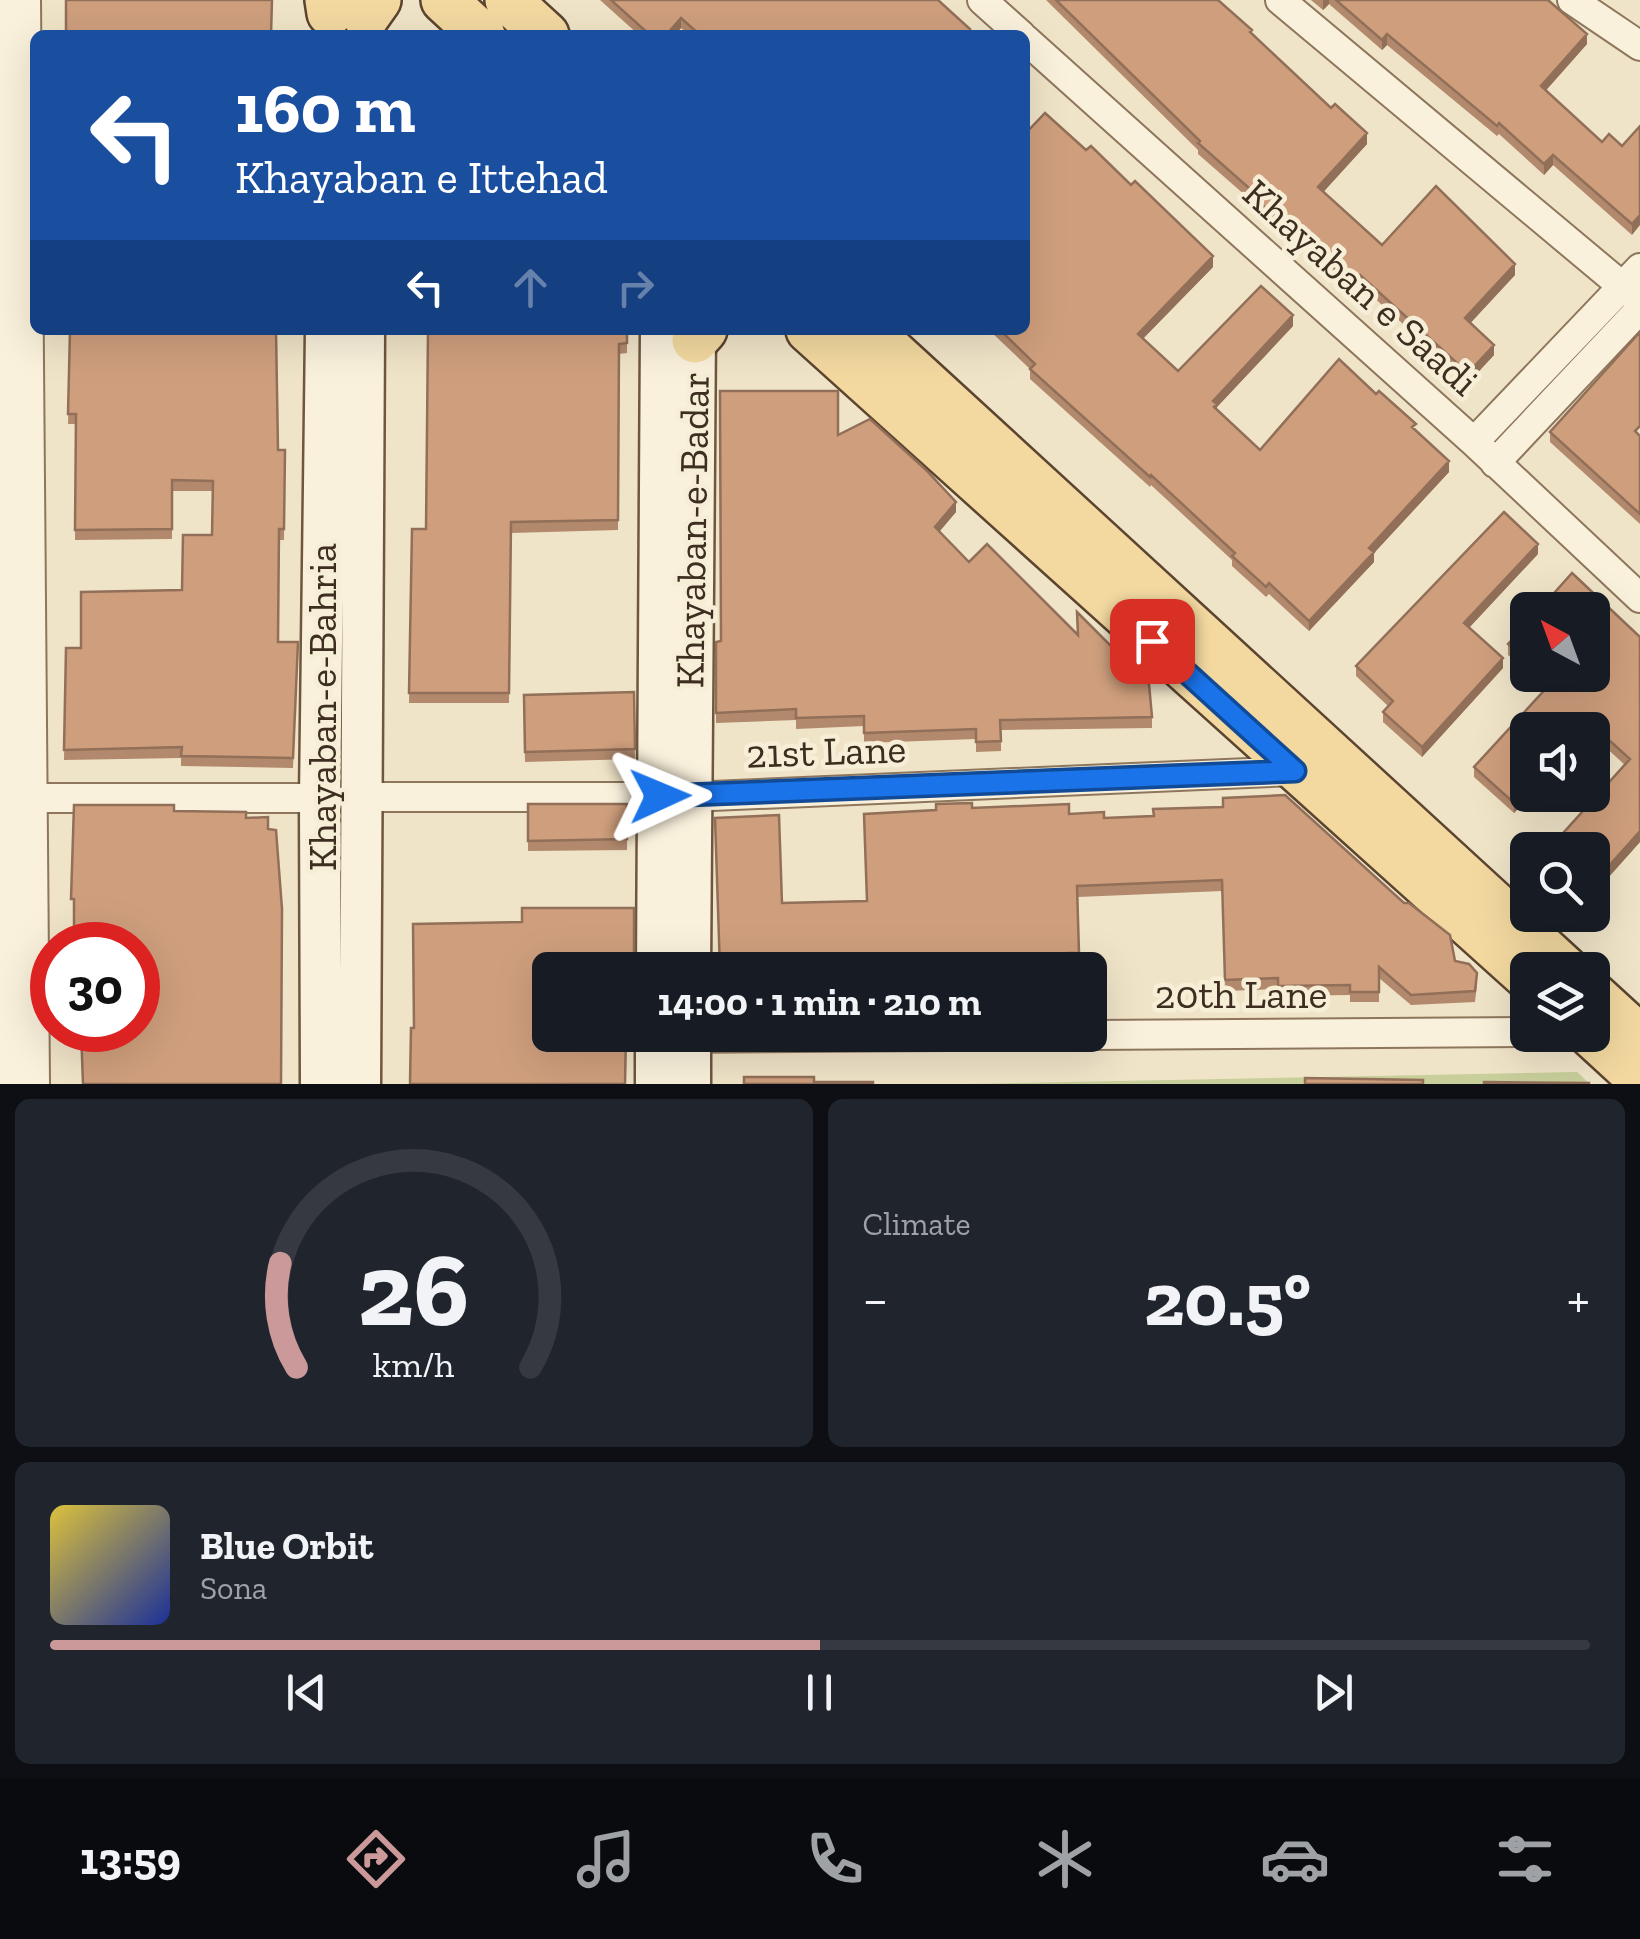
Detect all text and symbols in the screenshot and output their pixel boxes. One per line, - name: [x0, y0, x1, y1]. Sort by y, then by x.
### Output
- text: 160 m: [235, 66, 416, 150]
- icon: left: [70, 70, 200, 200]
- text: Khayaban e Ittehad: [235, 151, 608, 205]
- street label: Khayaban e Saadi: [1233, 169, 1489, 405]
- icon: left: [398, 260, 453, 315]
- icon: ahead: [503, 260, 558, 315]
- icon: right: [608, 260, 663, 315]
- street label: Khayaban-e-Badar: [665, 371, 719, 689]
- street label: Khayaban-e-Bahria: [298, 543, 346, 871]
- north arrow: [1510, 592, 1610, 692]
- map controls: [1510, 592, 1610, 1052]
- pin: [1110, 599, 1195, 684]
- icon: arrive: [1125, 614, 1180, 669]
- button: sound: [1510, 712, 1610, 812]
- street label: 21st Lane: [745, 724, 907, 778]
- position arrow: [608, 744, 712, 848]
- button: search: [1510, 832, 1610, 932]
- speed limit sign: 30: [30, 922, 160, 1052]
- button: layers: [1510, 952, 1610, 1052]
- street label: 20th Lane: [1155, 970, 1327, 1018]
- text: 14:00 · 1 min · 210 m: [658, 979, 981, 1025]
- text: Climate: [863, 1205, 971, 1243]
- text: 26: [358, 1227, 470, 1352]
- text: 20.5°: [1144, 1254, 1311, 1344]
- text: −: [863, 1266, 888, 1332]
- text: +: [1567, 1266, 1590, 1332]
- text: km/h: [373, 1343, 455, 1386]
- text: Blue Orbit: [200, 1523, 373, 1569]
- text: Sona: [200, 1569, 267, 1607]
- icon: previous: [279, 1665, 334, 1720]
- icon: pause: [792, 1665, 847, 1720]
- icon: next: [1306, 1665, 1361, 1720]
- icon: directions: [341, 1824, 411, 1894]
- icon: music: [571, 1824, 641, 1894]
- icon: phone: [800, 1824, 870, 1894]
- icon: climate: [1030, 1824, 1100, 1894]
- icon: car: [1260, 1824, 1330, 1894]
- icon: filters: [1490, 1824, 1560, 1894]
- text: 13:59: [80, 1832, 181, 1886]

